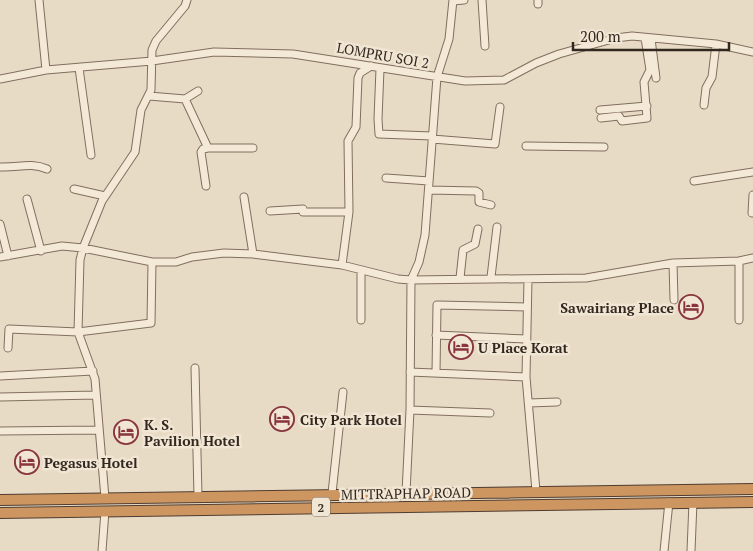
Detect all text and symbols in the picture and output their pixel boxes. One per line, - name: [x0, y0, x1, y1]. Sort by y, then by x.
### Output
- scale bar: [573, 20, 729, 52]
- text: 200 m: [580, 26, 621, 46]
- street label: LOMPRU SOI 2: [335, 38, 431, 72]
- hotel icon: Sawairiang Place: [678, 294, 704, 320]
- place label: Sawairiang Place: [560, 298, 674, 317]
- hotel icon: U Place Korat: [448, 334, 474, 360]
- place label: U Place Korat: [478, 338, 569, 357]
- hotel icon: City Park Hotel: [269, 406, 295, 432]
- place label: City Park Hotel: [300, 410, 402, 429]
- place label: K. S. Pavilion Hotel: [144, 415, 240, 450]
- hotel icon: K. S. Pavilion Hotel: [113, 419, 139, 445]
- hotel icon: Pegasus Hotel: [14, 449, 40, 475]
- place label: Pegasus Hotel: [44, 453, 138, 472]
- street label: MITTRAPHAP ROAD: [341, 482, 471, 504]
- road number: 2: [312, 498, 330, 516]

